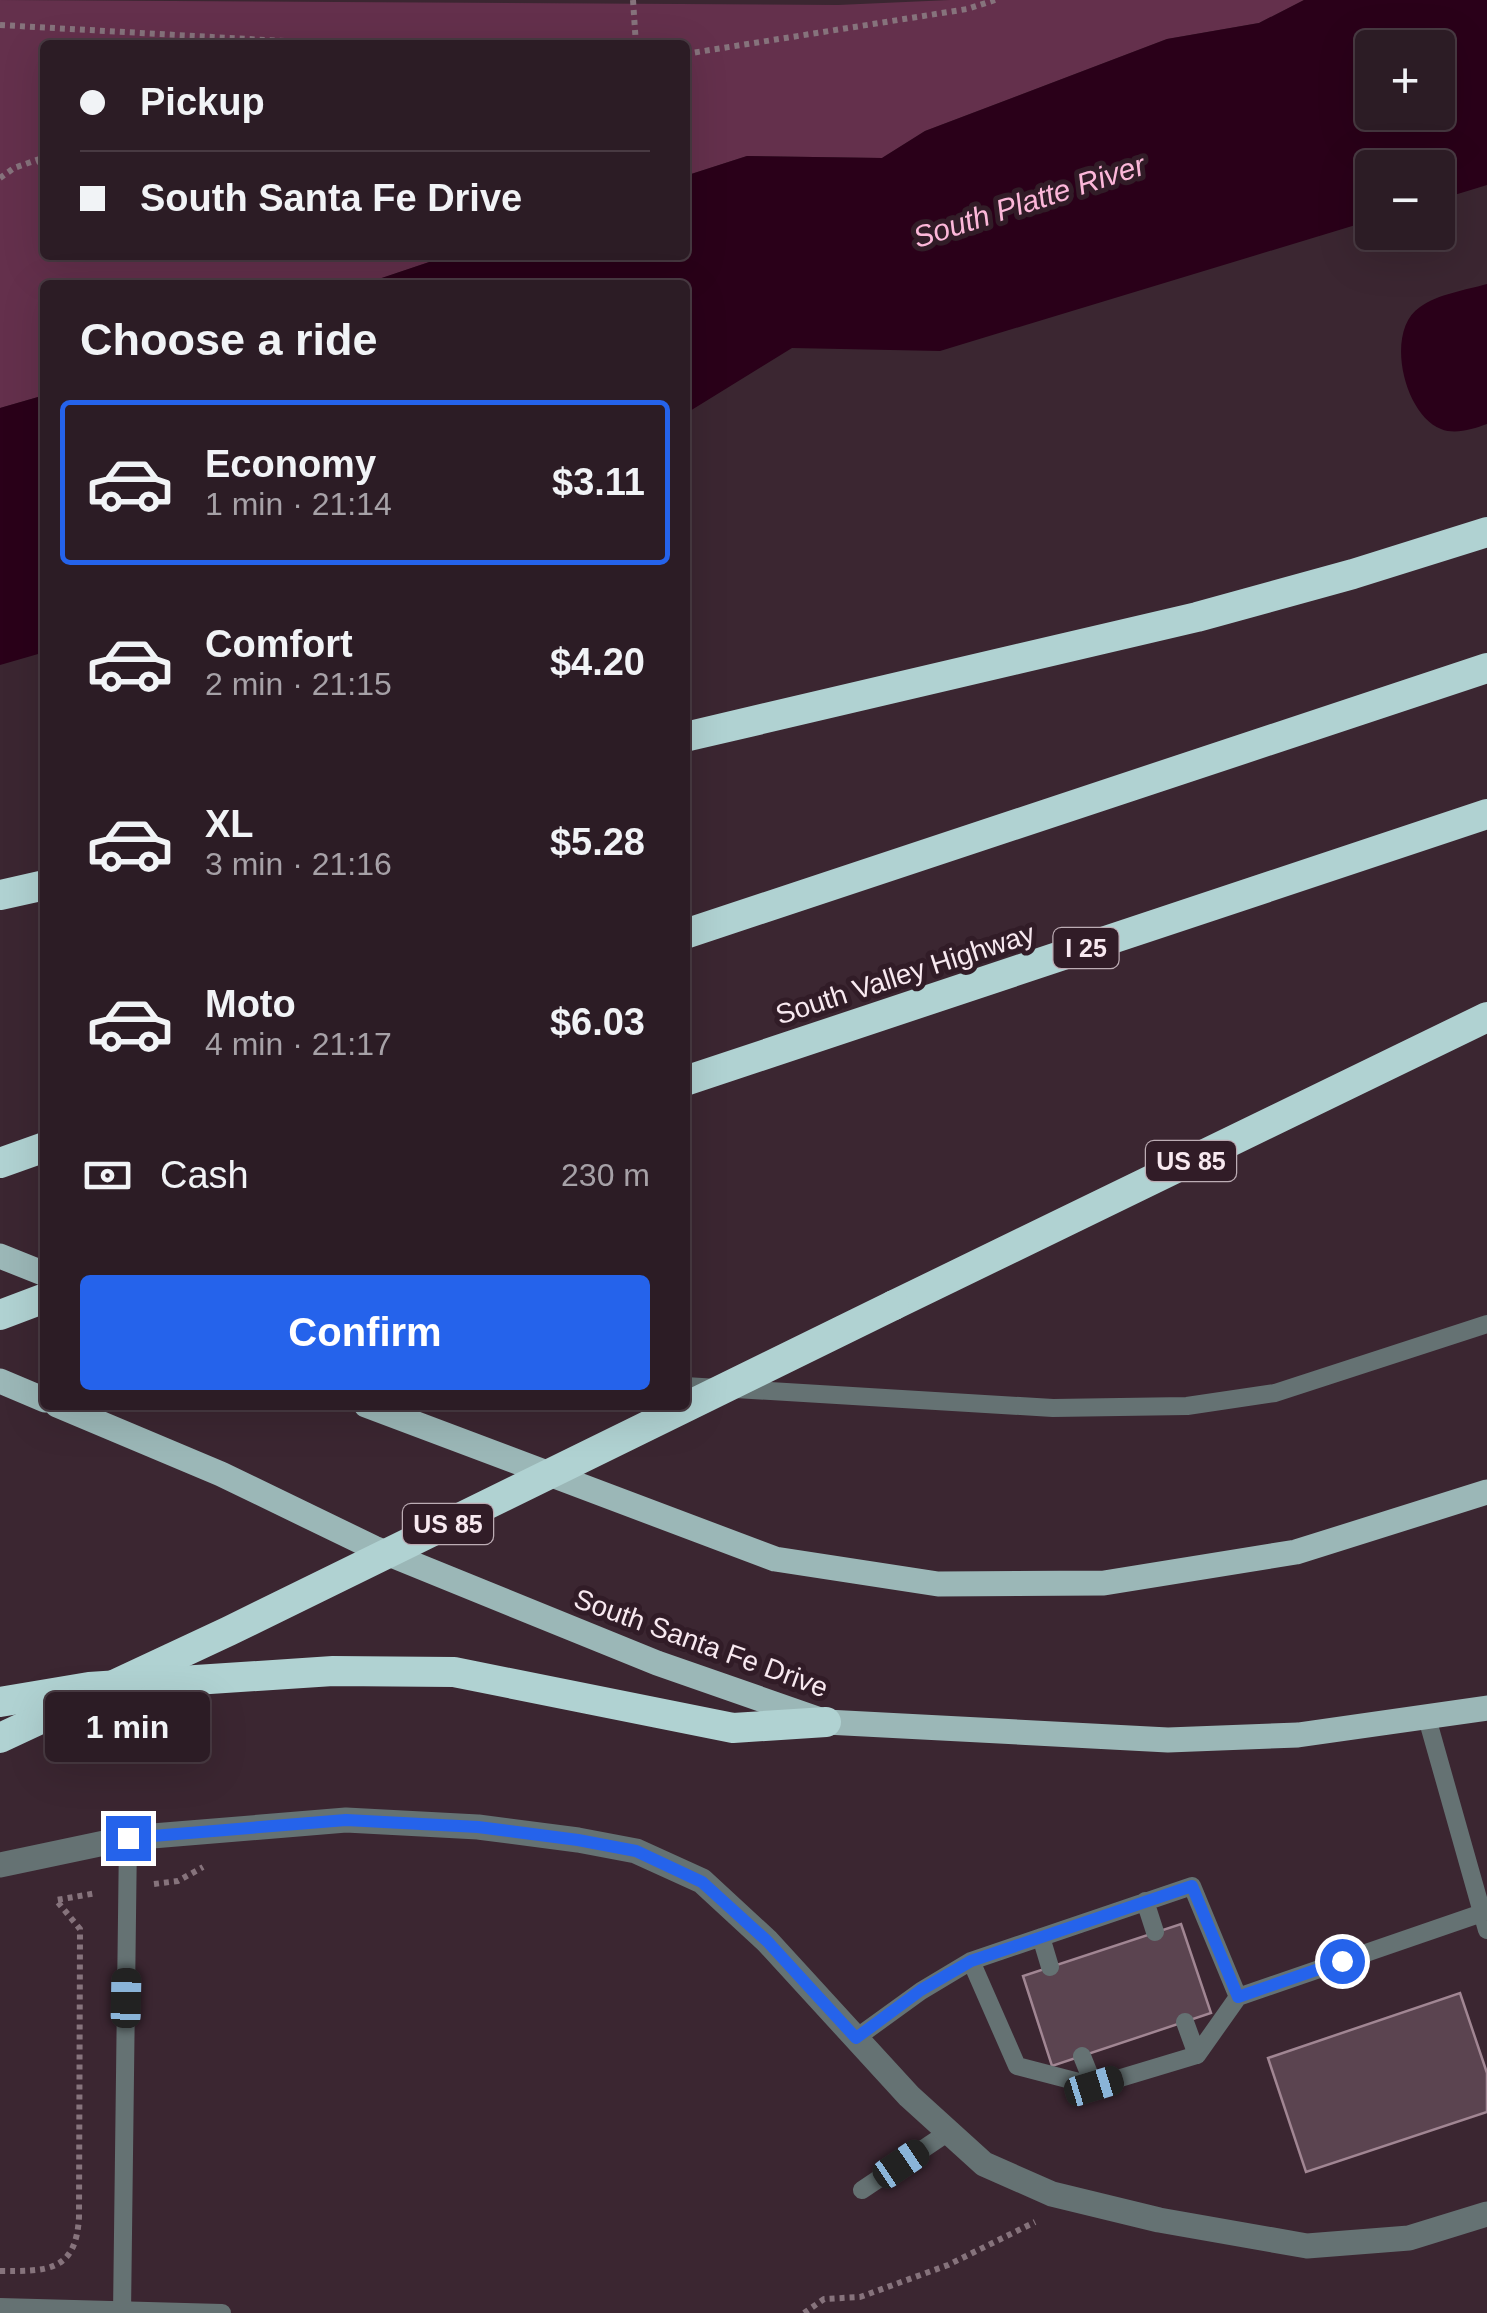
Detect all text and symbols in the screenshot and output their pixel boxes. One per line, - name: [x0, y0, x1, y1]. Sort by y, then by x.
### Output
- map controls: [1355, 30, 1455, 250]
- button: +: [1355, 30, 1455, 130]
- text: Pickup: [140, 81, 265, 123]
- water label: South Platte River: [909, 148, 1150, 254]
- button: −: [1355, 150, 1455, 250]
- text: South Santa Fe Drive: [140, 177, 522, 219]
- text: Choose a ride: [80, 314, 378, 365]
- icon: car: [85, 438, 175, 528]
- text: Economy: [205, 443, 376, 485]
- text: $3.11: [552, 461, 645, 503]
- text: 1 min · 21:14: [205, 486, 392, 522]
- icon: car: [85, 618, 175, 708]
- text: Comfort: [205, 623, 353, 665]
- text: $4.20: [550, 641, 645, 683]
- text: 2 min · 21:15: [205, 666, 392, 702]
- icon: car: [85, 798, 175, 888]
- text: XL: [205, 803, 254, 845]
- text: $5.28: [550, 821, 645, 863]
- text: 3 min · 21:16: [205, 846, 392, 882]
- street label: South Valley Highway: [772, 917, 1038, 1031]
- road number: I 25: [1054, 928, 1118, 968]
- icon: car: [85, 978, 175, 1068]
- text: Moto: [205, 983, 296, 1025]
- text: $6.03: [550, 1001, 645, 1043]
- text: 4 min · 21:17: [205, 1026, 392, 1062]
- road number: US 85: [1146, 1141, 1236, 1181]
- icon: cash: [80, 1148, 135, 1203]
- text: Cash: [160, 1154, 249, 1196]
- text: 230 m: [561, 1157, 650, 1193]
- button: Confirm: [80, 1275, 650, 1390]
- road number: US 85: [403, 1504, 493, 1544]
- street label: South Santa Fe Drive: [570, 1583, 832, 1703]
- callout: 1 min: [46, 1693, 210, 1763]
- text: 1 min: [86, 1709, 169, 1745]
- route end: [106, 1816, 151, 1861]
- route start: [1320, 1939, 1365, 1984]
- car: [110, 1968, 142, 2028]
- car: [1061, 2063, 1127, 2109]
- car: [868, 2135, 934, 2193]

